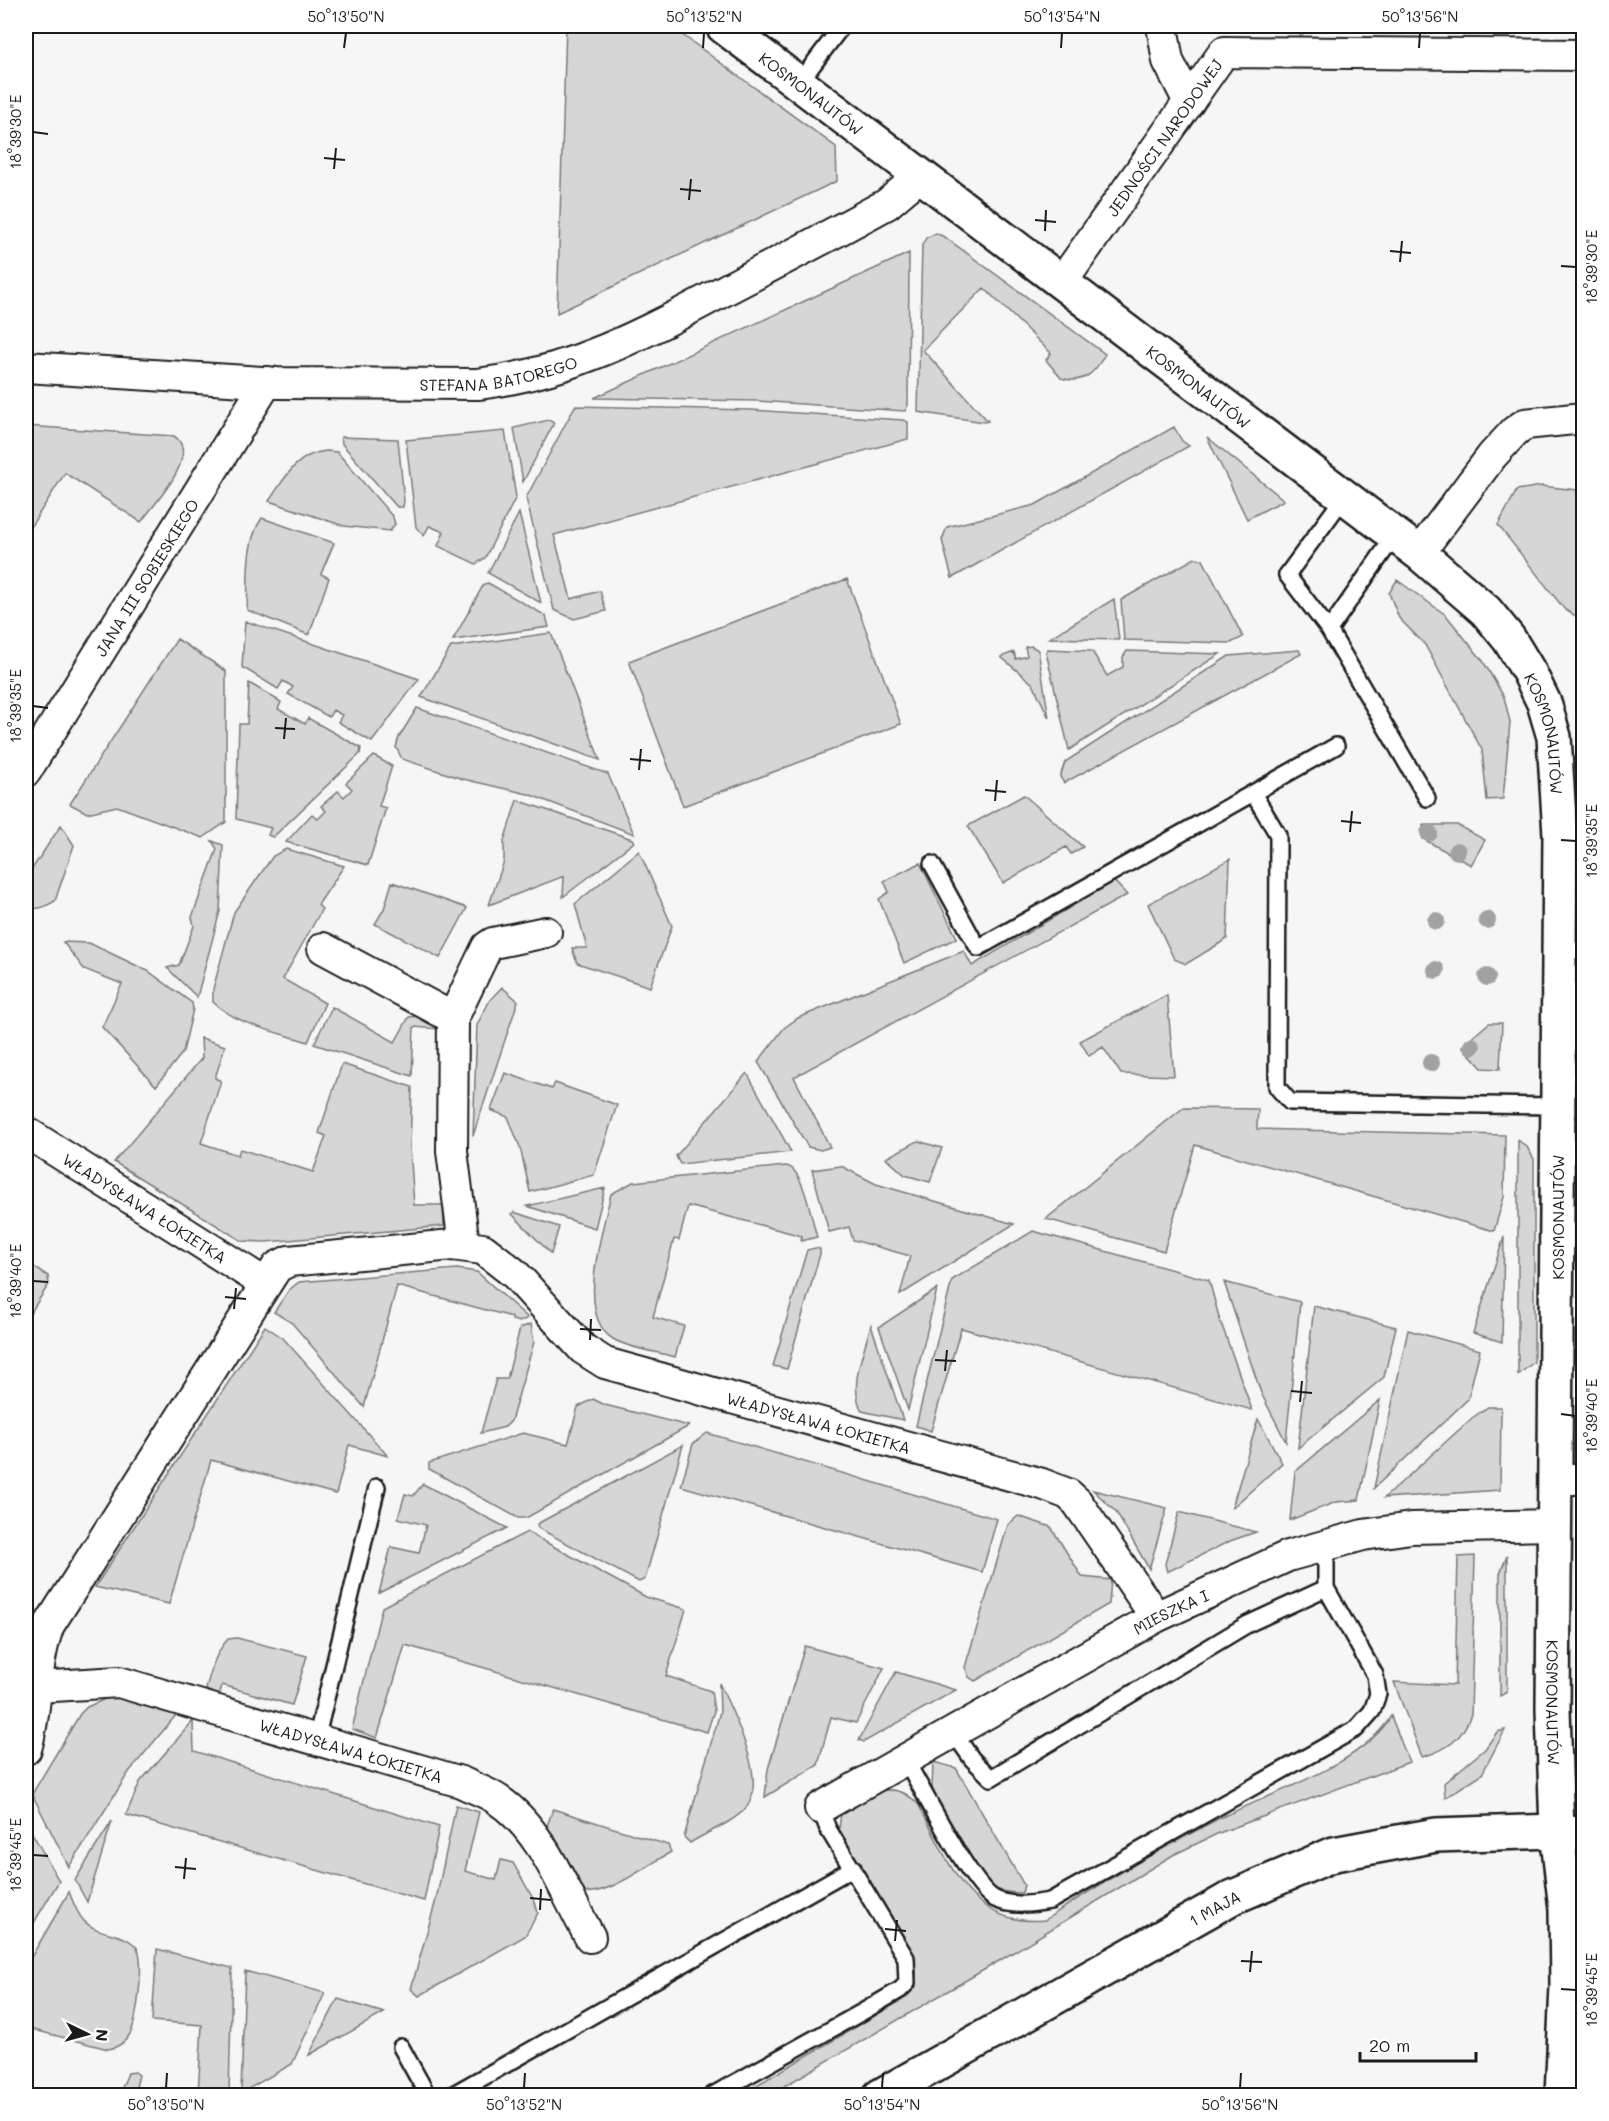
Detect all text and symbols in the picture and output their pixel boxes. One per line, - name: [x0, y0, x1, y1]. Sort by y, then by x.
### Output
- text: 50°13'50"N: [308, 6, 384, 26]
- text: 50°13'52"N: [666, 6, 742, 26]
- text: 50°13'54"N: [1024, 6, 1100, 26]
- text: 50°13'56"N: [1382, 6, 1458, 26]
- street label: KOSMONAUTÓW: [755, 47, 868, 139]
- street label: JEDNOŚCI NARODOWEJ: [1101, 54, 1227, 220]
- text: 18°39'30"E: [5, 94, 25, 169]
- text: 18°39'30"E: [1581, 229, 1601, 304]
- street label: KOSMONAUTÓW: [1143, 340, 1255, 433]
- street label: STEFANA BATOREGO: [419, 351, 580, 395]
- street label: JANA III SOBIESKIEGO: [89, 495, 203, 660]
- text: 18°39'35"E: [5, 669, 25, 743]
- street label: KOSMONAUTÓW: [1520, 669, 1568, 795]
- text: 18°39'35"E: [1581, 804, 1601, 878]
- street label: WŁADYSŁAWA ŁOKIETKA: [59, 1148, 231, 1267]
- street label: KOSMONAUTÓW: [1547, 1154, 1568, 1280]
- text: 18°39'40"E: [5, 1243, 25, 1318]
- text: 18°39'40"E: [1581, 1378, 1601, 1453]
- street label: WŁADYSŁAWA ŁOKIETKA: [724, 1387, 913, 1458]
- street label: MIESZKA I: [1129, 1584, 1212, 1639]
- street label: KOSMONAUTÓW: [1542, 1640, 1565, 1766]
- street label: WŁADYSŁAWA ŁOKIETKA: [257, 1713, 445, 1787]
- text: 18°39'45"E: [5, 1818, 25, 1892]
- street label: 1 MAJA: [1185, 1885, 1243, 1930]
- text: 18°39'45"E: [1581, 1953, 1601, 2027]
- north arrow: [57, 2004, 117, 2064]
- scale bar: [1360, 2025, 1476, 2063]
- text: N: [91, 2028, 113, 2042]
- text: 20 m: [1369, 2033, 1410, 2057]
- text: 50°13'50"N: [128, 2094, 204, 2114]
- text: 50°13'52"N: [486, 2094, 562, 2114]
- text: 50°13'54"N: [844, 2094, 920, 2114]
- text: 50°13'56"N: [1202, 2094, 1278, 2114]

